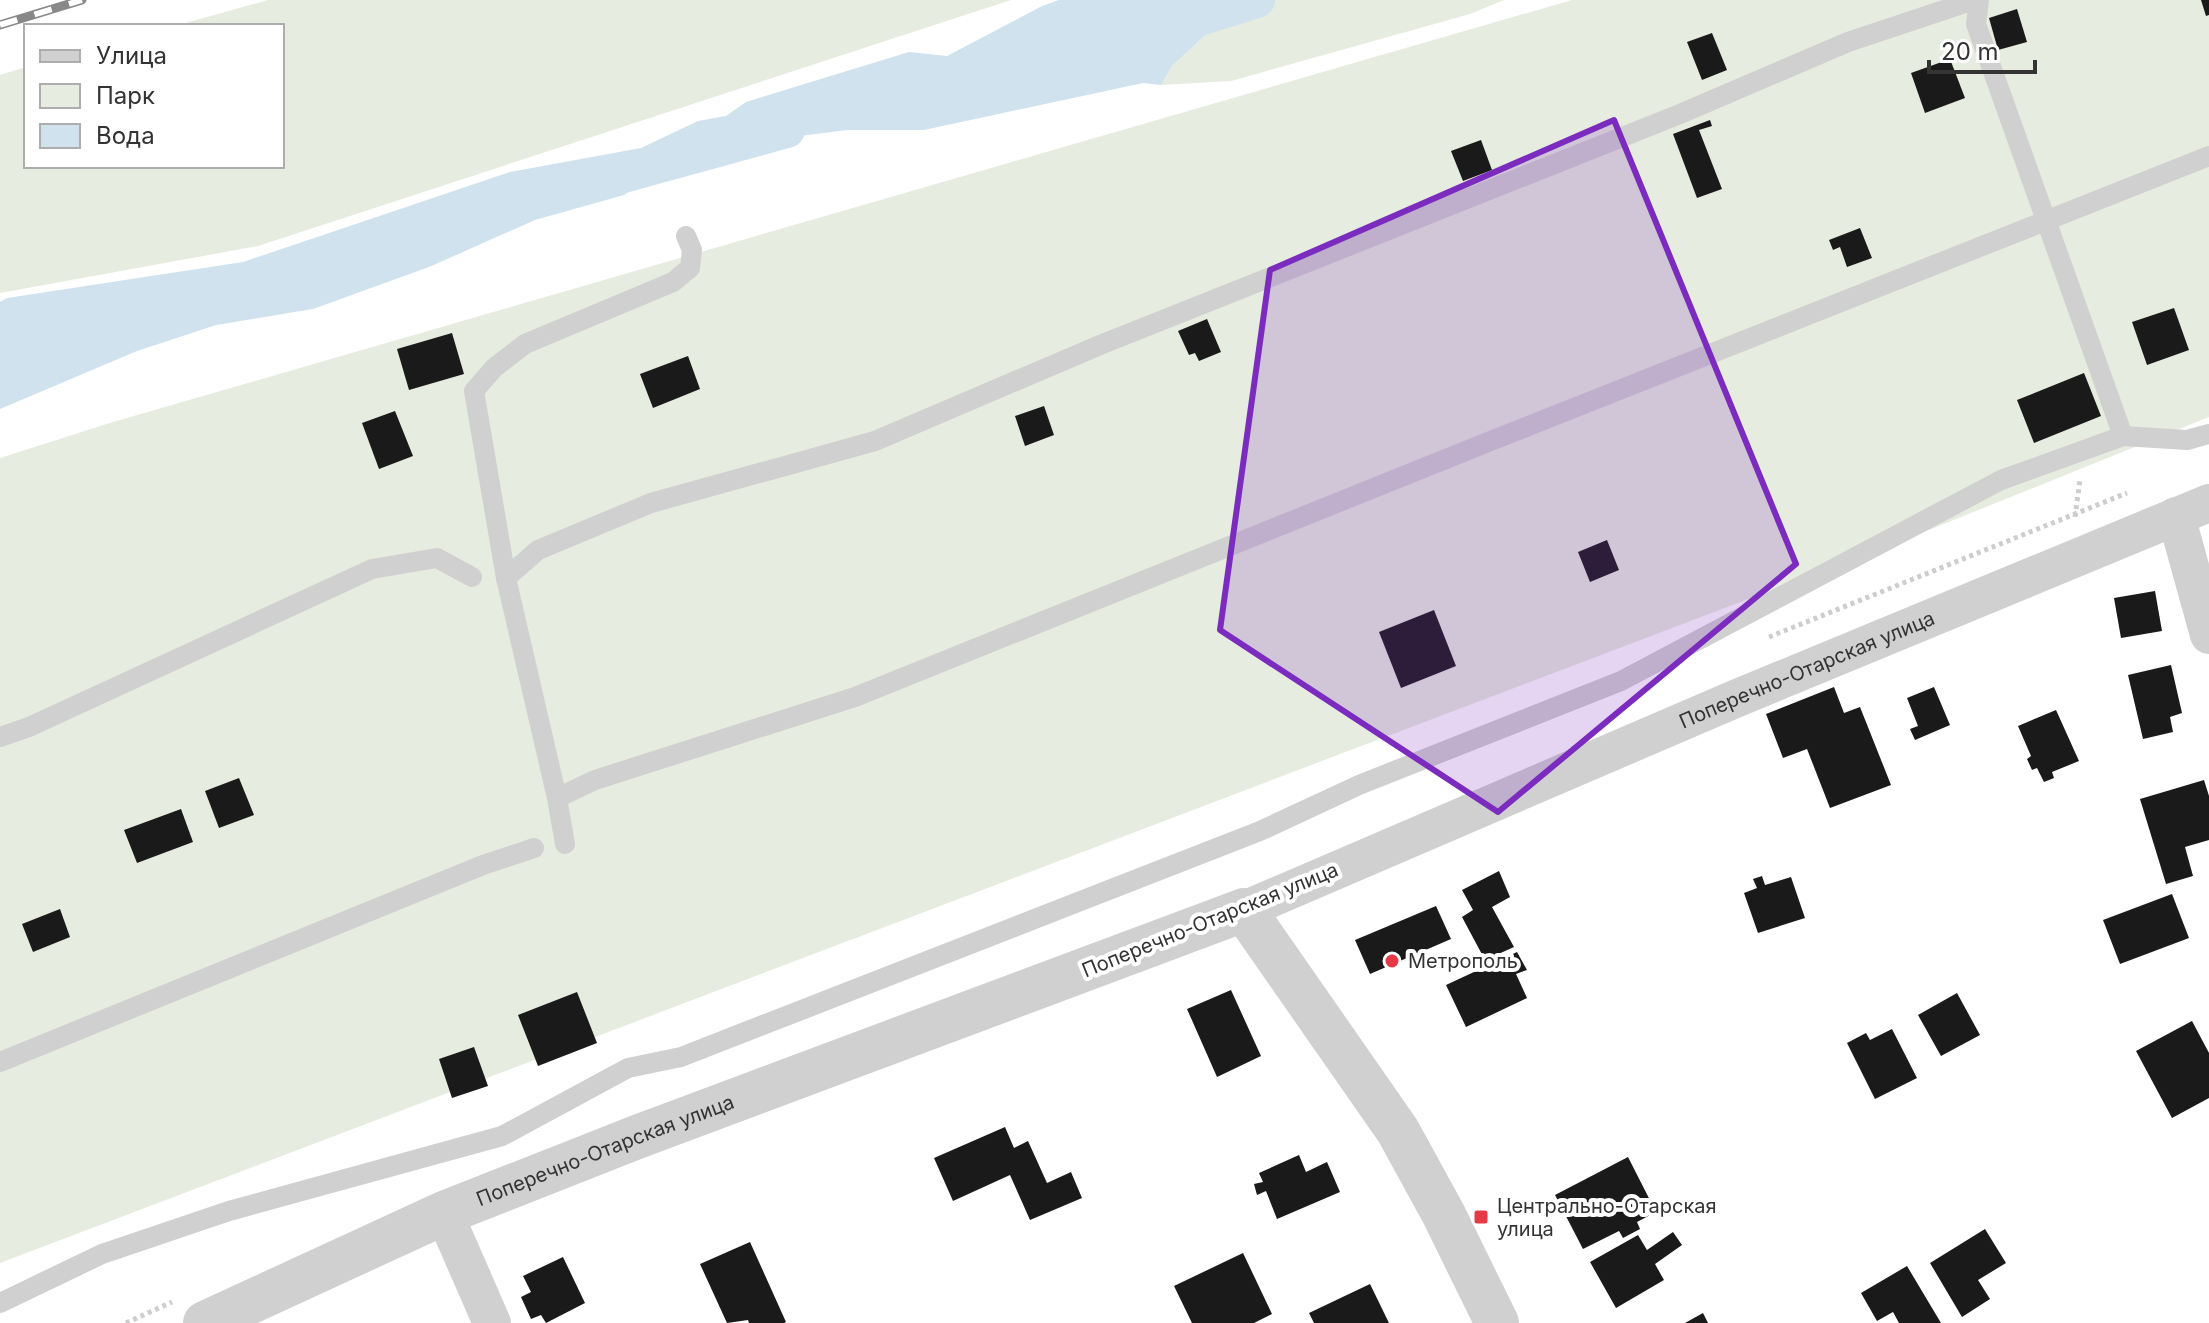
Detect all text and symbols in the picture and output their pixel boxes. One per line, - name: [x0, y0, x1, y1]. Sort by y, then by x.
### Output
- legend: [24, 24, 284, 168]
- scale bar: [1929, 24, 2035, 74]
- text: 20 m: [1941, 37, 1999, 66]
- text: Улица: [96, 41, 167, 70]
- text: Парк: [96, 81, 155, 110]
- text: Вода: [96, 121, 155, 150]
- street label: Поперечно-Отарская улица: [1676, 606, 1938, 734]
- street label: Поперечно-Отарская улица: [1078, 858, 1342, 982]
- place label: Метрополь: [1408, 949, 1518, 973]
- marker: Метрополь: [1383, 952, 1401, 970]
- street label: Поперечно-Отарская улица: [473, 1090, 737, 1211]
- place label: Центрально-Отарская улица: [1497, 1194, 1717, 1241]
- marker: Центрально-Отарская улица: [1472, 1208, 1490, 1226]

